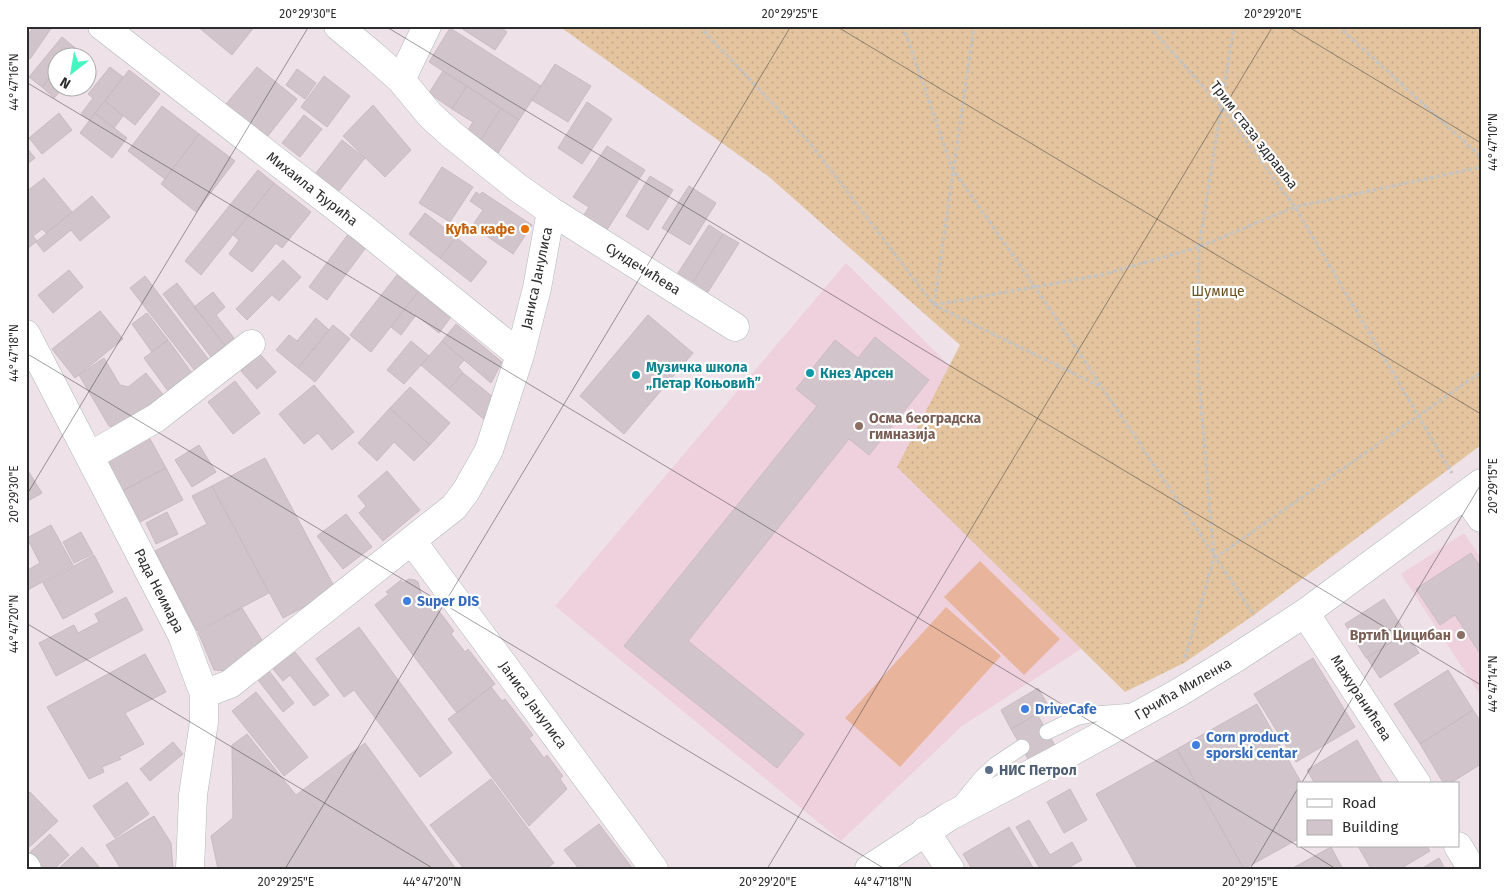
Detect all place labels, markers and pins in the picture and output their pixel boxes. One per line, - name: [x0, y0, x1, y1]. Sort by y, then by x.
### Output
- place label: Кућа кафе: [445, 221, 515, 238]
- marker: Кућа кафе: [519, 223, 531, 235]
- place label: Музичка школа „Петар Коњовић”: [646, 359, 761, 392]
- place label: Кнез Арсен: [820, 365, 894, 382]
- marker: Кнез Арсен: [804, 367, 816, 379]
- marker: Музичка школа „Петар Коњовић”: [630, 369, 642, 381]
- place label: Осма београдска гимназија: [869, 410, 982, 443]
- marker: Осма београдска гимназија: [853, 420, 865, 432]
- place label: Super DIS: [417, 593, 479, 610]
- marker: Super DIS: [401, 595, 413, 607]
- place label: Вртић Цицибан: [1350, 627, 1451, 644]
- marker: Вртић Цицибан: [1455, 629, 1467, 641]
- place label: DriveCafe: [1035, 701, 1097, 718]
- marker: DriveCafe: [1019, 703, 1031, 715]
- place label: Corn product sporski centar: [1206, 729, 1298, 762]
- marker: Corn product sporski centar: [1190, 739, 1202, 751]
- place label: НИС Петрол: [999, 762, 1077, 779]
- marker: НИС Петрол: [983, 764, 995, 776]

